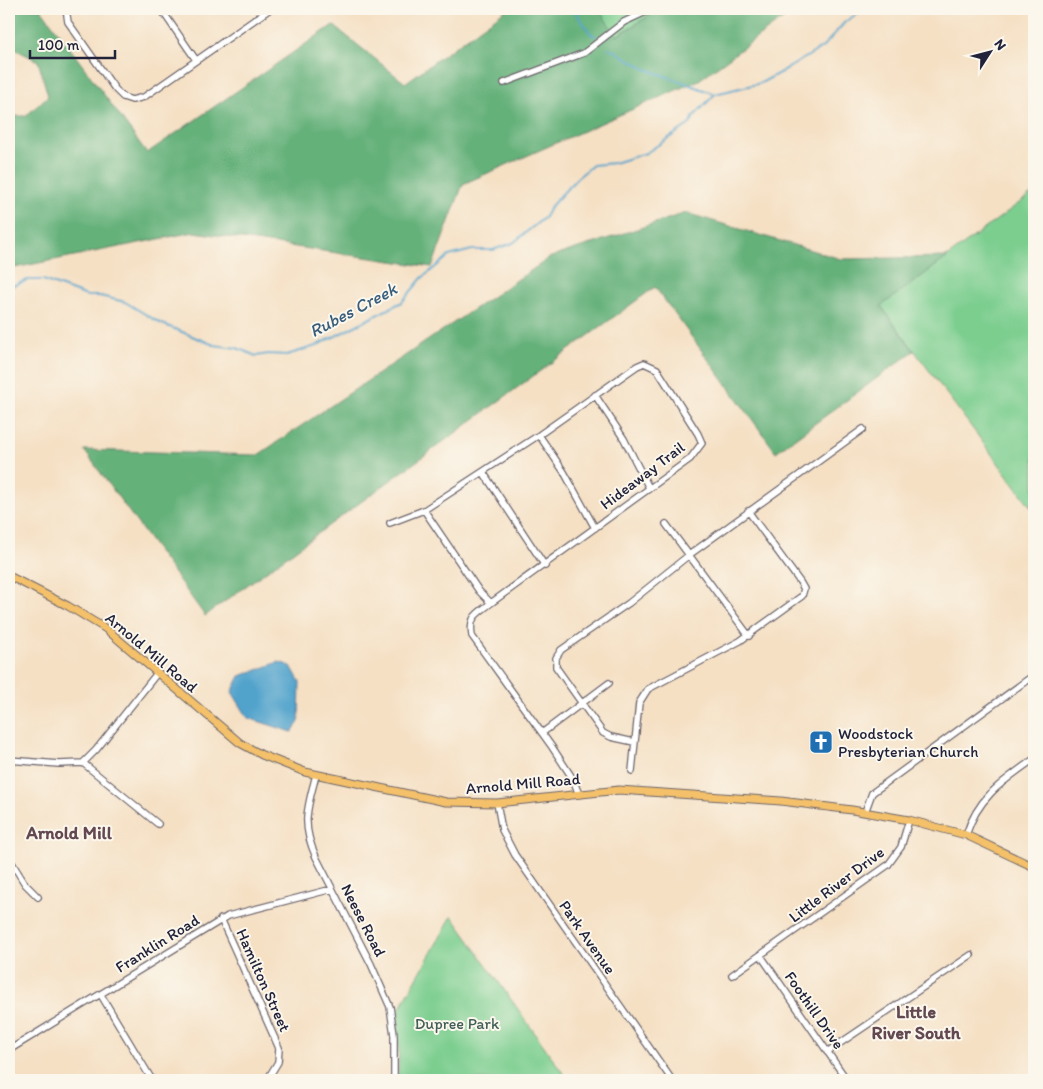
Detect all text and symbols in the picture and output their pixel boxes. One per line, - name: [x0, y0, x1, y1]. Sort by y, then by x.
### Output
- scale bar: [30, 28, 115, 60]
- north arrow: [966, 28, 1016, 78]
- text: 100 m: [38, 36, 80, 54]
- text: N: [990, 36, 1010, 53]
- water label: Rubes Creek: [305, 277, 402, 342]
- street label: Hideaway Trail: [596, 437, 689, 513]
- street label: Arnold Mill Road: [102, 608, 202, 697]
- place label: Woodstock Presbyterian Church: [838, 724, 978, 761]
- church icon: Woodstock Presbyterian Church: [808, 729, 834, 755]
- street label: Arnold Mill Road: [465, 769, 581, 798]
- district label: Arnold Mill: [25, 822, 113, 844]
- street label: Little River Drive: [785, 842, 888, 926]
- street label: Neese Road: [337, 881, 390, 960]
- street label: Park Avenue: [555, 897, 620, 978]
- street label: Franklin Road: [112, 910, 203, 977]
- street label: Hamilton Street: [232, 926, 295, 1035]
- street label: Foothill Drive: [781, 968, 848, 1053]
- district label: Little River South: [872, 1001, 961, 1044]
- park label: Dupree Park: [415, 1014, 500, 1033]

